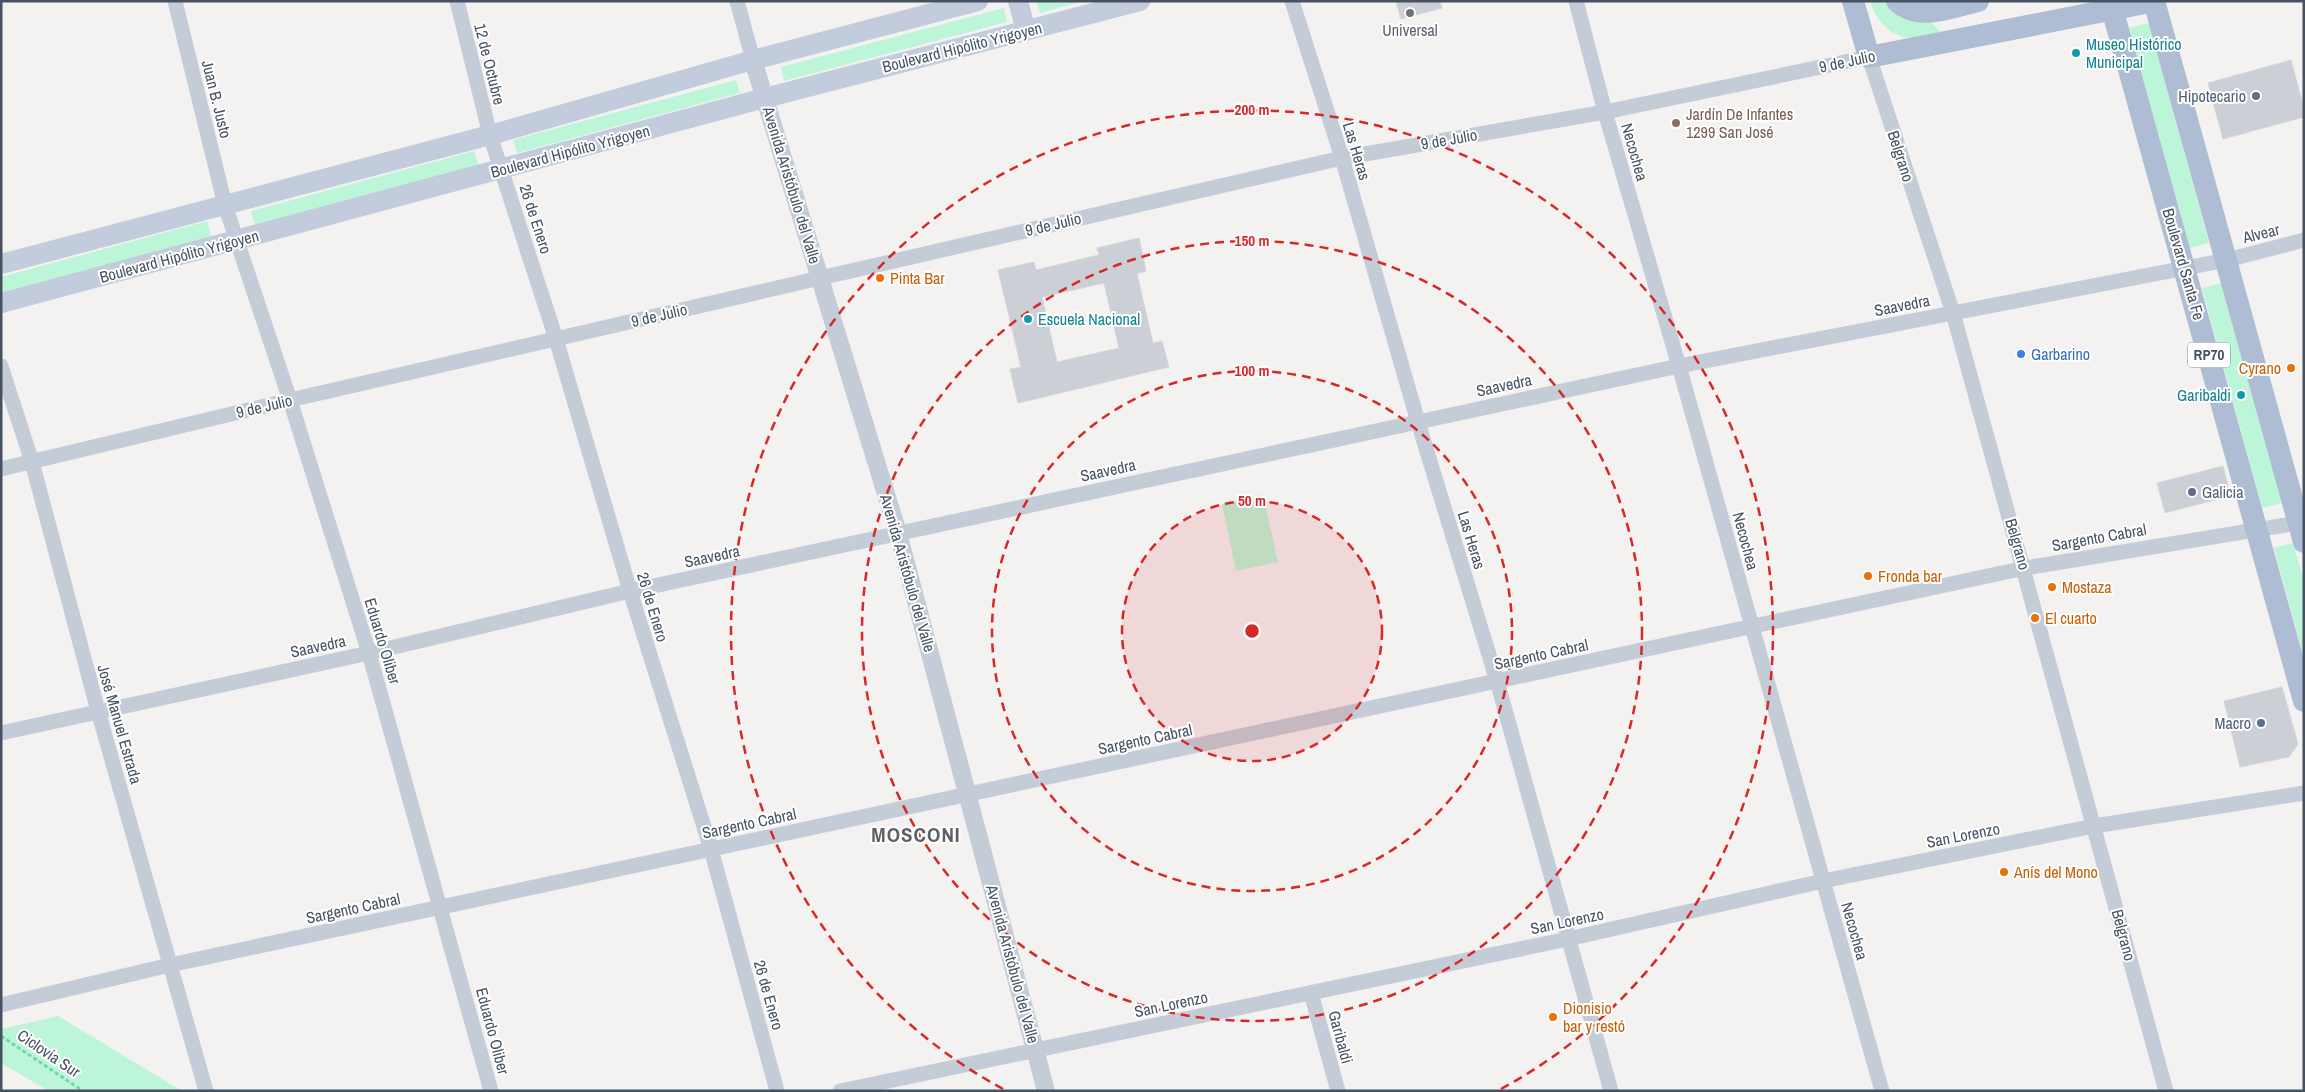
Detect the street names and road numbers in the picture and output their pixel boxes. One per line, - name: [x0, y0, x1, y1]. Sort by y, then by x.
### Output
- street label: Boulevard Hipólito Yrigoyen: [880, 17, 1044, 77]
- street label: 12 de Octubre: [469, 21, 511, 107]
- street label: 9 de Julio: [1817, 44, 1877, 78]
- street label: Juan B. Justo: [197, 58, 237, 140]
- street label: Avenida Aristóbulo del Valle: [757, 103, 826, 266]
- street label: Boulevard Hipólito Yrigoyen: [488, 119, 652, 183]
- street label: Las Heras: [1338, 119, 1376, 183]
- street label: Necochea: [1616, 121, 1654, 184]
- street label: 9 de Julio: [1419, 123, 1479, 155]
- street label: Belgrano: [1882, 128, 1920, 184]
- street label: 26 de Enero: [514, 182, 558, 256]
- street label: Boulevard Santa Fe: [2158, 206, 2210, 322]
- street label: 9 de Julio: [1023, 207, 1083, 241]
- street label: Alvear: [2239, 218, 2282, 248]
- street label: Boulevard Hipólito Yrigoyen: [97, 224, 261, 288]
- street label: Saavedra: [1872, 289, 1932, 321]
- street label: 9 de Julio: [629, 298, 689, 332]
- road number: RP70: [2188, 342, 2230, 368]
- street label: Saavedra: [1474, 368, 1534, 402]
- street label: 9 de Julio: [234, 389, 294, 423]
- street label: Saavedra: [1078, 453, 1138, 487]
- street label: Avenida Aristóbulo del Valle: [875, 491, 941, 654]
- street label: Las Heras: [1453, 508, 1491, 572]
- street label: Necochea: [1728, 510, 1764, 573]
- street label: Belgrano: [2000, 516, 2036, 572]
- street label: Sargento Cabral: [2050, 518, 2148, 556]
- street label: Saavedra: [682, 539, 742, 573]
- street label: 26 de Enero: [632, 570, 674, 644]
- street label: Eduardo Oliber: [359, 595, 407, 687]
- street label: Saavedra: [288, 629, 348, 663]
- street label: Sargento Cabral: [1492, 633, 1590, 675]
- street label: José Manuel Estrada: [92, 662, 148, 787]
- street label: Sargento Cabral: [1096, 718, 1194, 760]
- street label: Sargento Cabral: [700, 802, 798, 844]
- street label: San Lorenzo: [1924, 817, 2002, 853]
- street label: Avenida Aristóbulo del Valle: [981, 881, 1045, 1046]
- street label: Sargento Cabral: [304, 887, 402, 929]
- street label: Necochea: [1836, 900, 1874, 963]
- street label: San Lorenzo: [1528, 903, 1606, 939]
- street label: Belgrano: [2107, 907, 2141, 963]
- street label: 26 de Enero: [749, 958, 789, 1032]
- street label: Eduardo Oliber: [471, 985, 515, 1077]
- street label: San Lorenzo: [1132, 986, 1210, 1022]
- street label: Garibaldi: [1323, 1008, 1359, 1066]
- street label: Ciclovía Sur: [13, 1024, 85, 1082]

